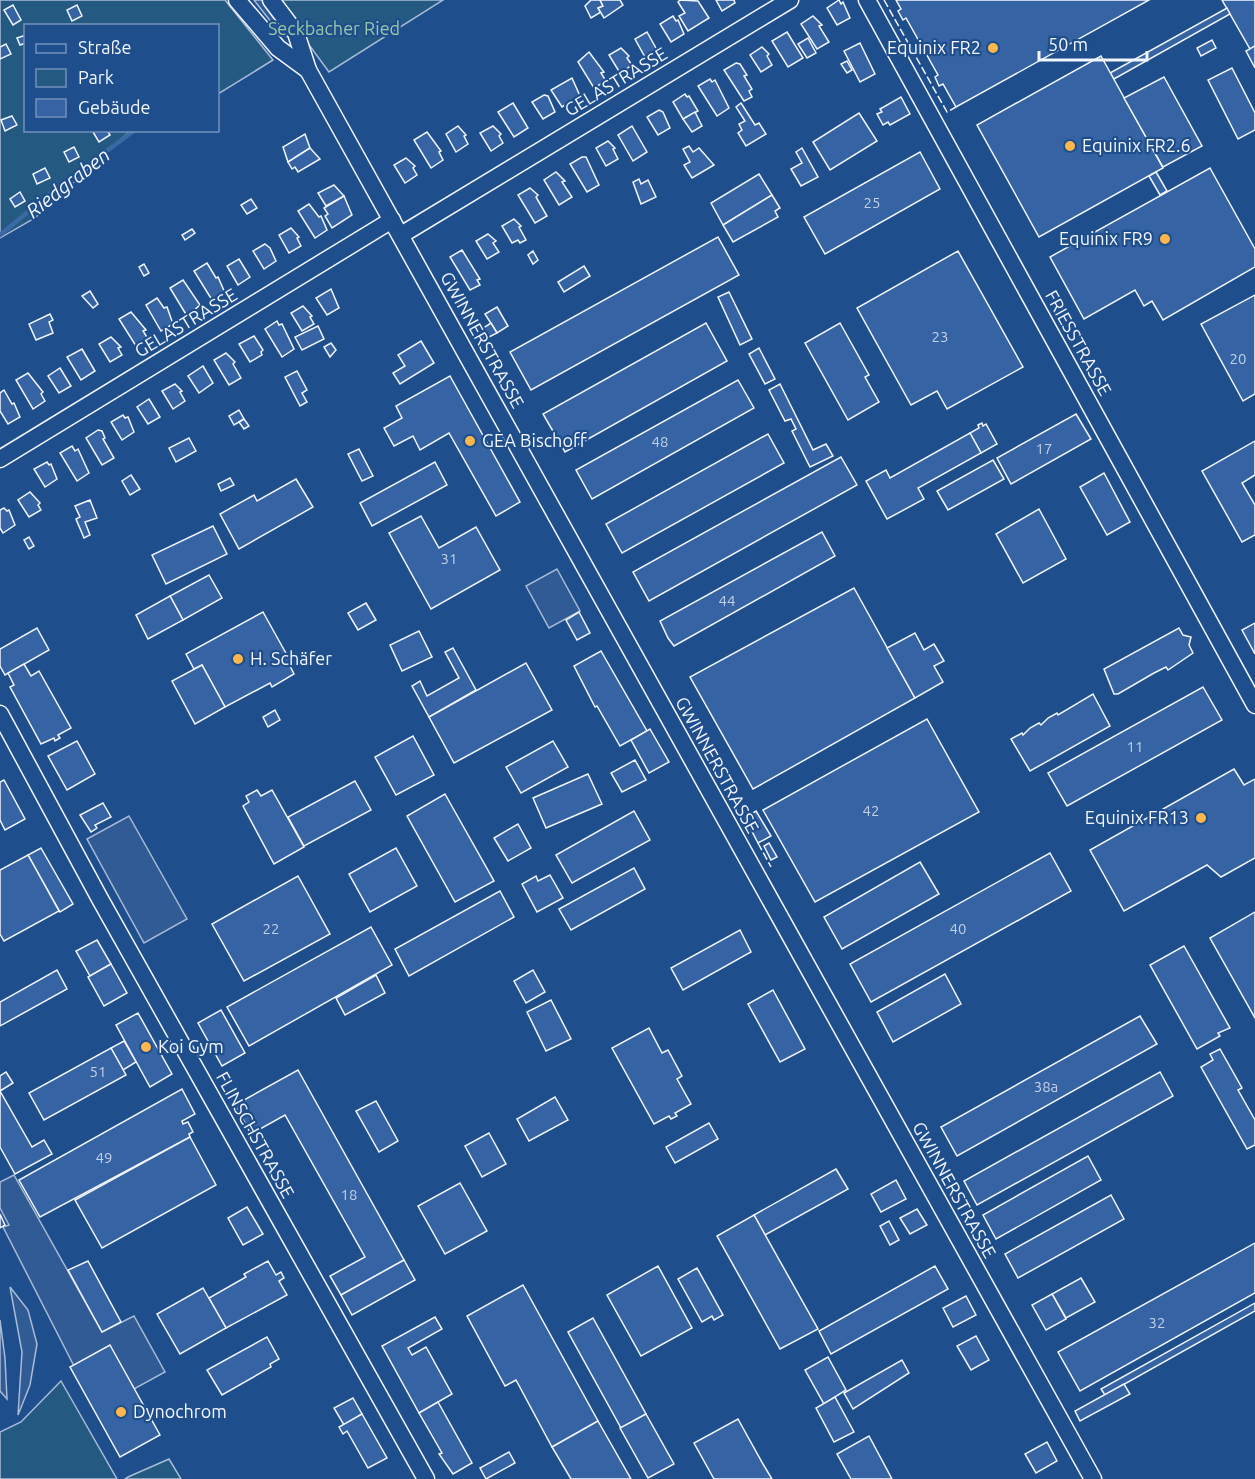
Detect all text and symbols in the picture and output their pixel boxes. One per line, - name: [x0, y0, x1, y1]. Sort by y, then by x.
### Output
- park label: Seckbacher Ried: [268, 18, 400, 38]
- legend: [24, 24, 219, 132]
- scale bar: [1039, 24, 1147, 62]
- text: 50 m: [1048, 34, 1088, 54]
- text: Straße: [78, 37, 131, 57]
- place label: Equinix FR2: [887, 37, 981, 57]
- marker: Equinix FR2: [986, 41, 1000, 55]
- street label: GELASTRASSE: [561, 43, 670, 120]
- text: Park: [78, 67, 114, 87]
- text: Gebäude: [78, 97, 150, 117]
- place label: Equinix FR2.6: [1082, 135, 1191, 155]
- marker: Equinix FR2.6: [1063, 139, 1077, 153]
- water label: Riedgraben: [21, 143, 114, 222]
- house number: 25: [864, 194, 880, 211]
- place label: Equinix FR9: [1059, 228, 1153, 248]
- marker: Equinix FR9: [1158, 232, 1172, 246]
- street label: GWINNERSTRASSE: [437, 268, 529, 411]
- street label: GELASTRASSE: [131, 284, 240, 361]
- street label: FRIESSTRASSE: [1042, 287, 1116, 399]
- house number: 23: [932, 328, 948, 345]
- house number: 20: [1230, 350, 1246, 367]
- place label: GEA Bischoff: [482, 430, 587, 450]
- house number: 48: [652, 433, 668, 450]
- marker: GEA Bischoff: [463, 434, 477, 448]
- house number: 17: [1036, 440, 1052, 457]
- house number: 31: [441, 550, 457, 567]
- house number: 44: [719, 592, 735, 609]
- place label: H. Schäfer: [250, 648, 332, 668]
- marker: H. Schäfer: [231, 652, 245, 666]
- street label: GWINNERSTRASSE: [672, 693, 764, 836]
- house number: 11: [1127, 738, 1143, 755]
- house number: 42: [863, 802, 879, 819]
- place label: Equinix FR13: [1085, 807, 1189, 827]
- marker: Equinix FR13: [1194, 811, 1208, 825]
- house number: 22: [263, 920, 279, 937]
- house number: 40: [950, 920, 966, 937]
- place label: Koi Gym: [158, 1036, 224, 1056]
- marker: Koi Gym: [139, 1040, 153, 1054]
- house number: 51: [90, 1063, 106, 1080]
- street label: FLINSCHSTRASSE: [213, 1068, 299, 1201]
- house number: 38a: [1034, 1078, 1058, 1095]
- street label: GWINNERSTRASSE: [909, 1118, 1001, 1261]
- house number: 49: [96, 1149, 112, 1166]
- house number: 18: [341, 1186, 357, 1203]
- house number: 32: [1149, 1314, 1165, 1331]
- place label: Dynochrom: [133, 1401, 227, 1421]
- marker: Dynochrom: [114, 1405, 128, 1419]

